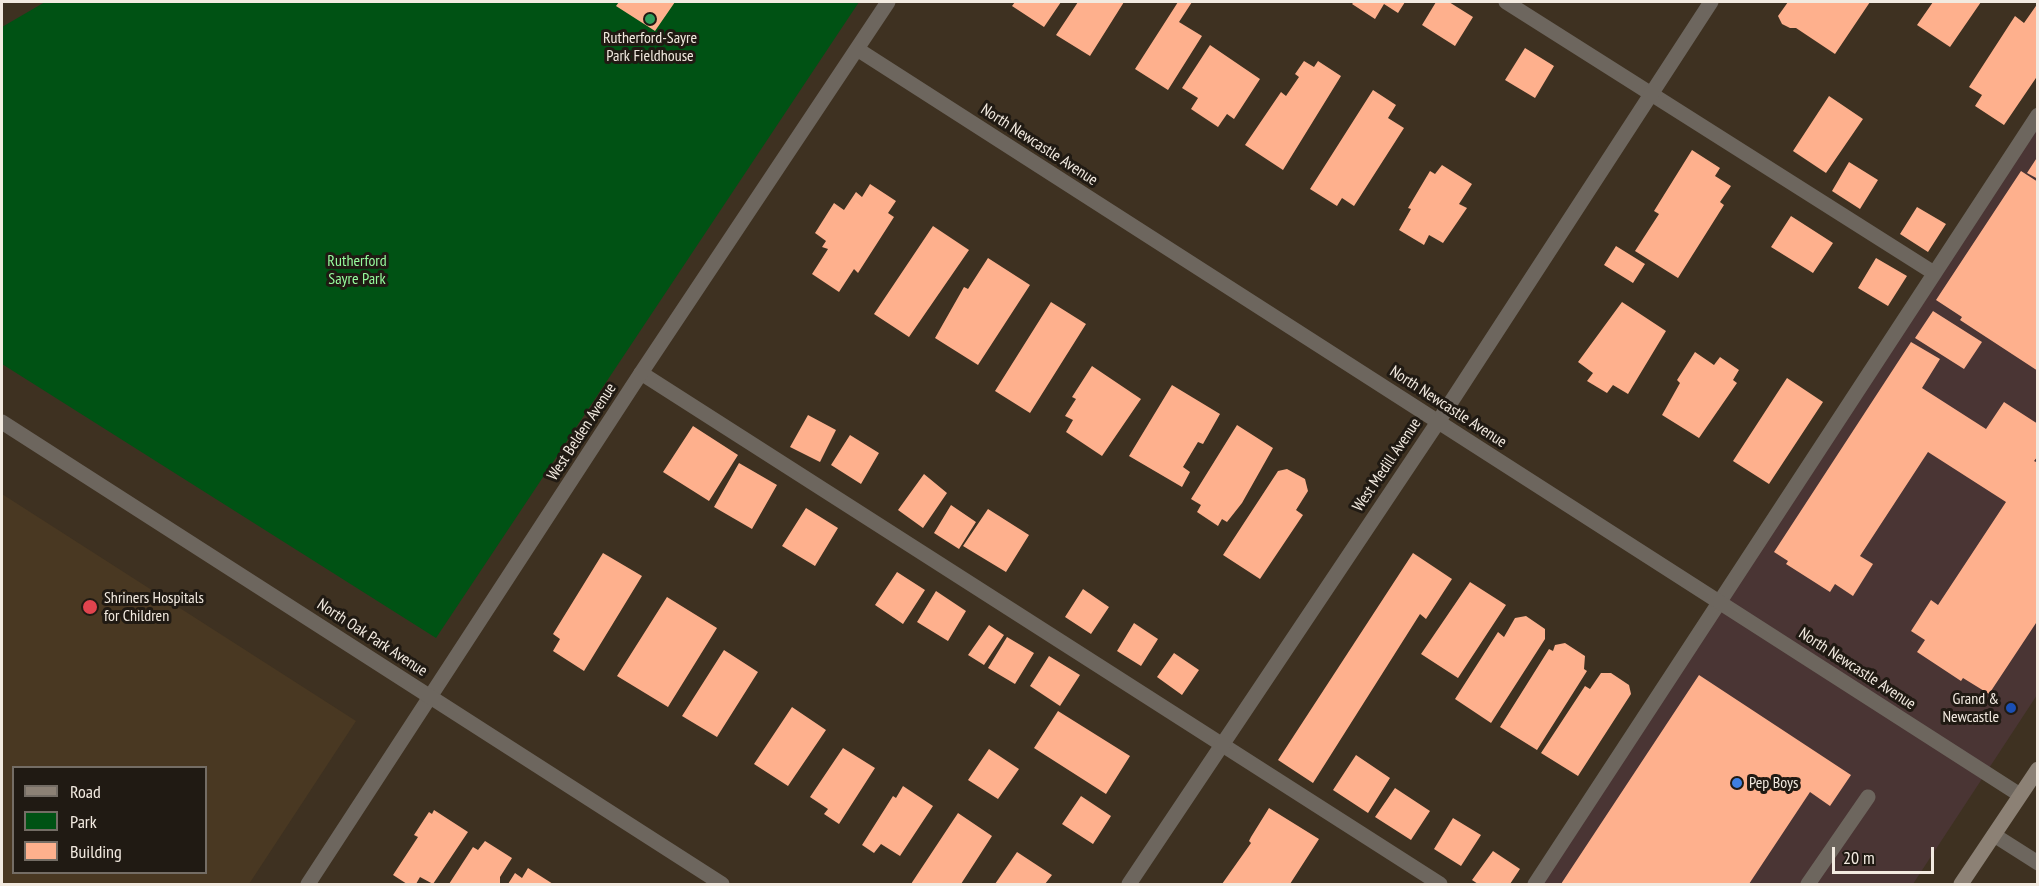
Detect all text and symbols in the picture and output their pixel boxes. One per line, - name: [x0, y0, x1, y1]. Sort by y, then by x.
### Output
- marker: Rutherford-Sayre Park Fieldhouse: [643, 12, 657, 26]
- place label: Rutherford-Sayre Park Fieldhouse: [603, 28, 697, 66]
- street label: North Newcastle Avenue: [977, 100, 1101, 190]
- park label: Rutherford Sayre Park: [327, 251, 387, 289]
- street label: North Newcastle Avenue: [1386, 362, 1510, 452]
- street label: West Belden Avenue: [543, 380, 621, 484]
- street label: West Medill Avenue: [1349, 415, 1425, 515]
- place label: Shriners Hospitals for Children: [104, 588, 204, 626]
- street label: North Oak Park Avenue: [313, 595, 431, 681]
- marker: Shriners Hospitals for Children: [81, 598, 99, 616]
- street label: North Newcastle Avenue: [1795, 624, 1919, 714]
- place label: Grand & Newcastle: [1942, 689, 1999, 727]
- marker: Grand & Newcastle: [2004, 701, 2018, 715]
- legend: [12, 766, 207, 874]
- place label: Pep Boys: [1749, 773, 1798, 793]
- marker: Pep Boys: [1730, 776, 1744, 790]
- text: Road: [70, 780, 101, 803]
- text: Park: [70, 810, 97, 833]
- scale bar: [1835, 835, 1937, 873]
- text: Building: [70, 840, 122, 863]
- text: 20 m: [1843, 846, 1875, 869]

